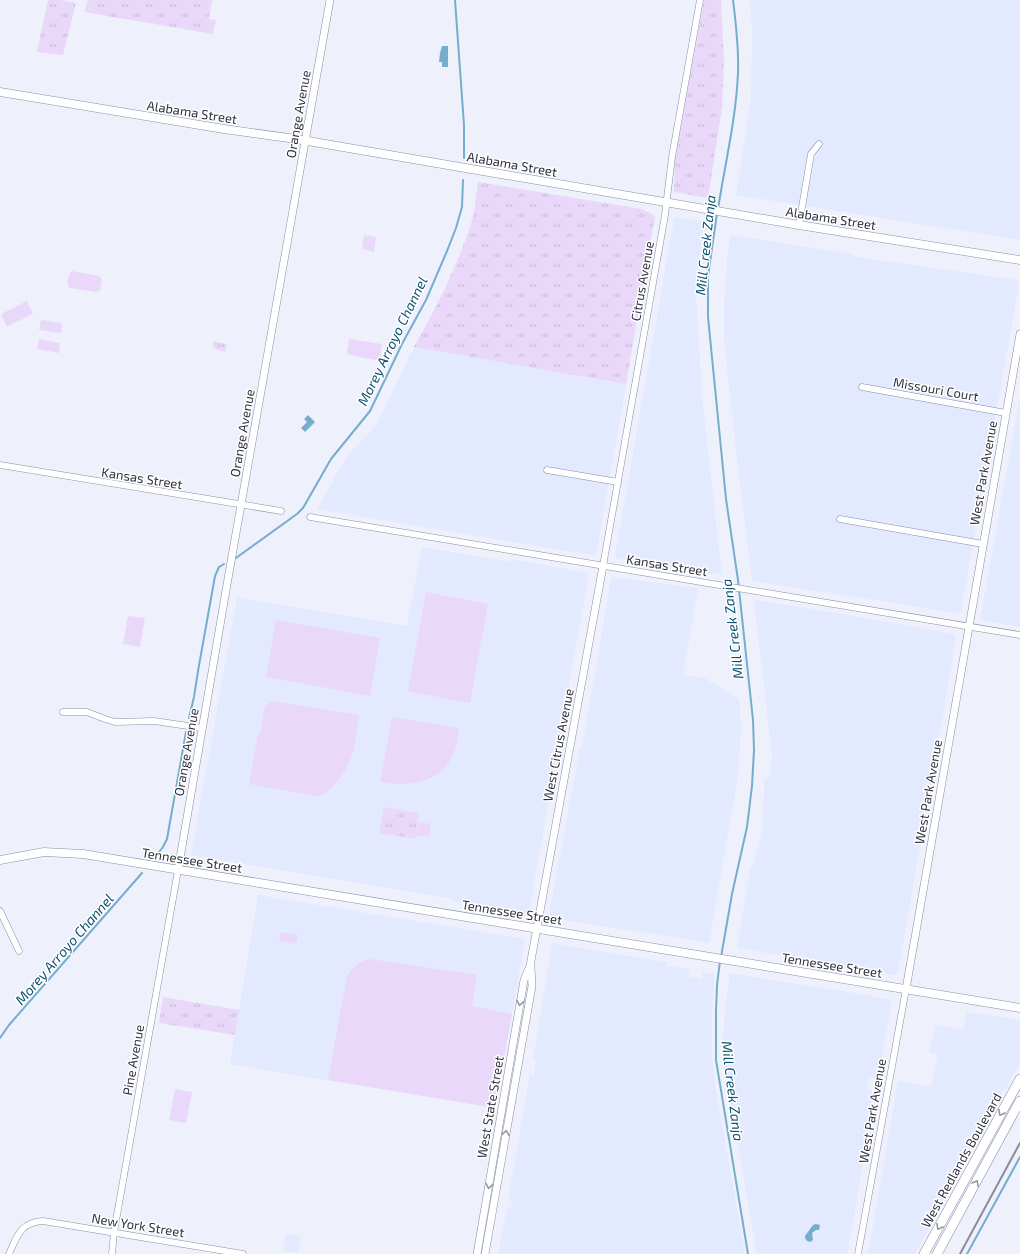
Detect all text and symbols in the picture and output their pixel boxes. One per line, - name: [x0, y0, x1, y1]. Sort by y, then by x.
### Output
- street label: Orange Avenue: [282, 69, 314, 159]
- street label: Alabama Street: [146, 97, 238, 127]
- street label: Alabama Street: [466, 148, 558, 180]
- water label: Mill Creek Zanja: [691, 194, 719, 296]
- street label: Alabama Street: [785, 203, 877, 233]
- street label: Citrus Avenue: [627, 240, 657, 322]
- water label: Morey Arroyo Channel: [353, 274, 431, 408]
- street label: Missouri Court: [892, 374, 980, 404]
- street label: Orange Avenue: [226, 388, 258, 478]
- street label: West Park Avenue: [966, 419, 1000, 527]
- street label: Kansas Street: [100, 464, 184, 492]
- street label: Kansas Street: [625, 551, 709, 579]
- water label: Mill Creek Zanja: [717, 578, 747, 680]
- street label: West Citrus Avenue: [539, 687, 577, 803]
- street label: Orange Avenue: [170, 707, 202, 797]
- street label: West Park Avenue: [911, 738, 945, 846]
- street label: Tennessee Street: [141, 844, 243, 876]
- water label: Morey Arroyo Channel: [11, 890, 117, 1008]
- street label: Tennessee Street: [461, 896, 563, 928]
- street label: Tennessee Street: [781, 949, 883, 981]
- one-way arrow: [517, 1000, 525, 1006]
- street label: Pine Avenue: [119, 1023, 147, 1097]
- water label: Mill Creek Zanja: [718, 1040, 748, 1142]
- street label: West State Street: [473, 1054, 507, 1159]
- street label: West Park Avenue: [855, 1057, 889, 1165]
- street label: West Redlands Boulevard: [917, 1090, 1005, 1230]
- one-way arrow: [999, 1109, 1006, 1116]
- one-way arrow: [502, 1130, 510, 1136]
- one-way arrow: [971, 1180, 978, 1187]
- one-way arrow: [485, 1183, 494, 1189]
- street label: New York Street: [90, 1210, 186, 1240]
- one-way arrow: [936, 1223, 944, 1230]

